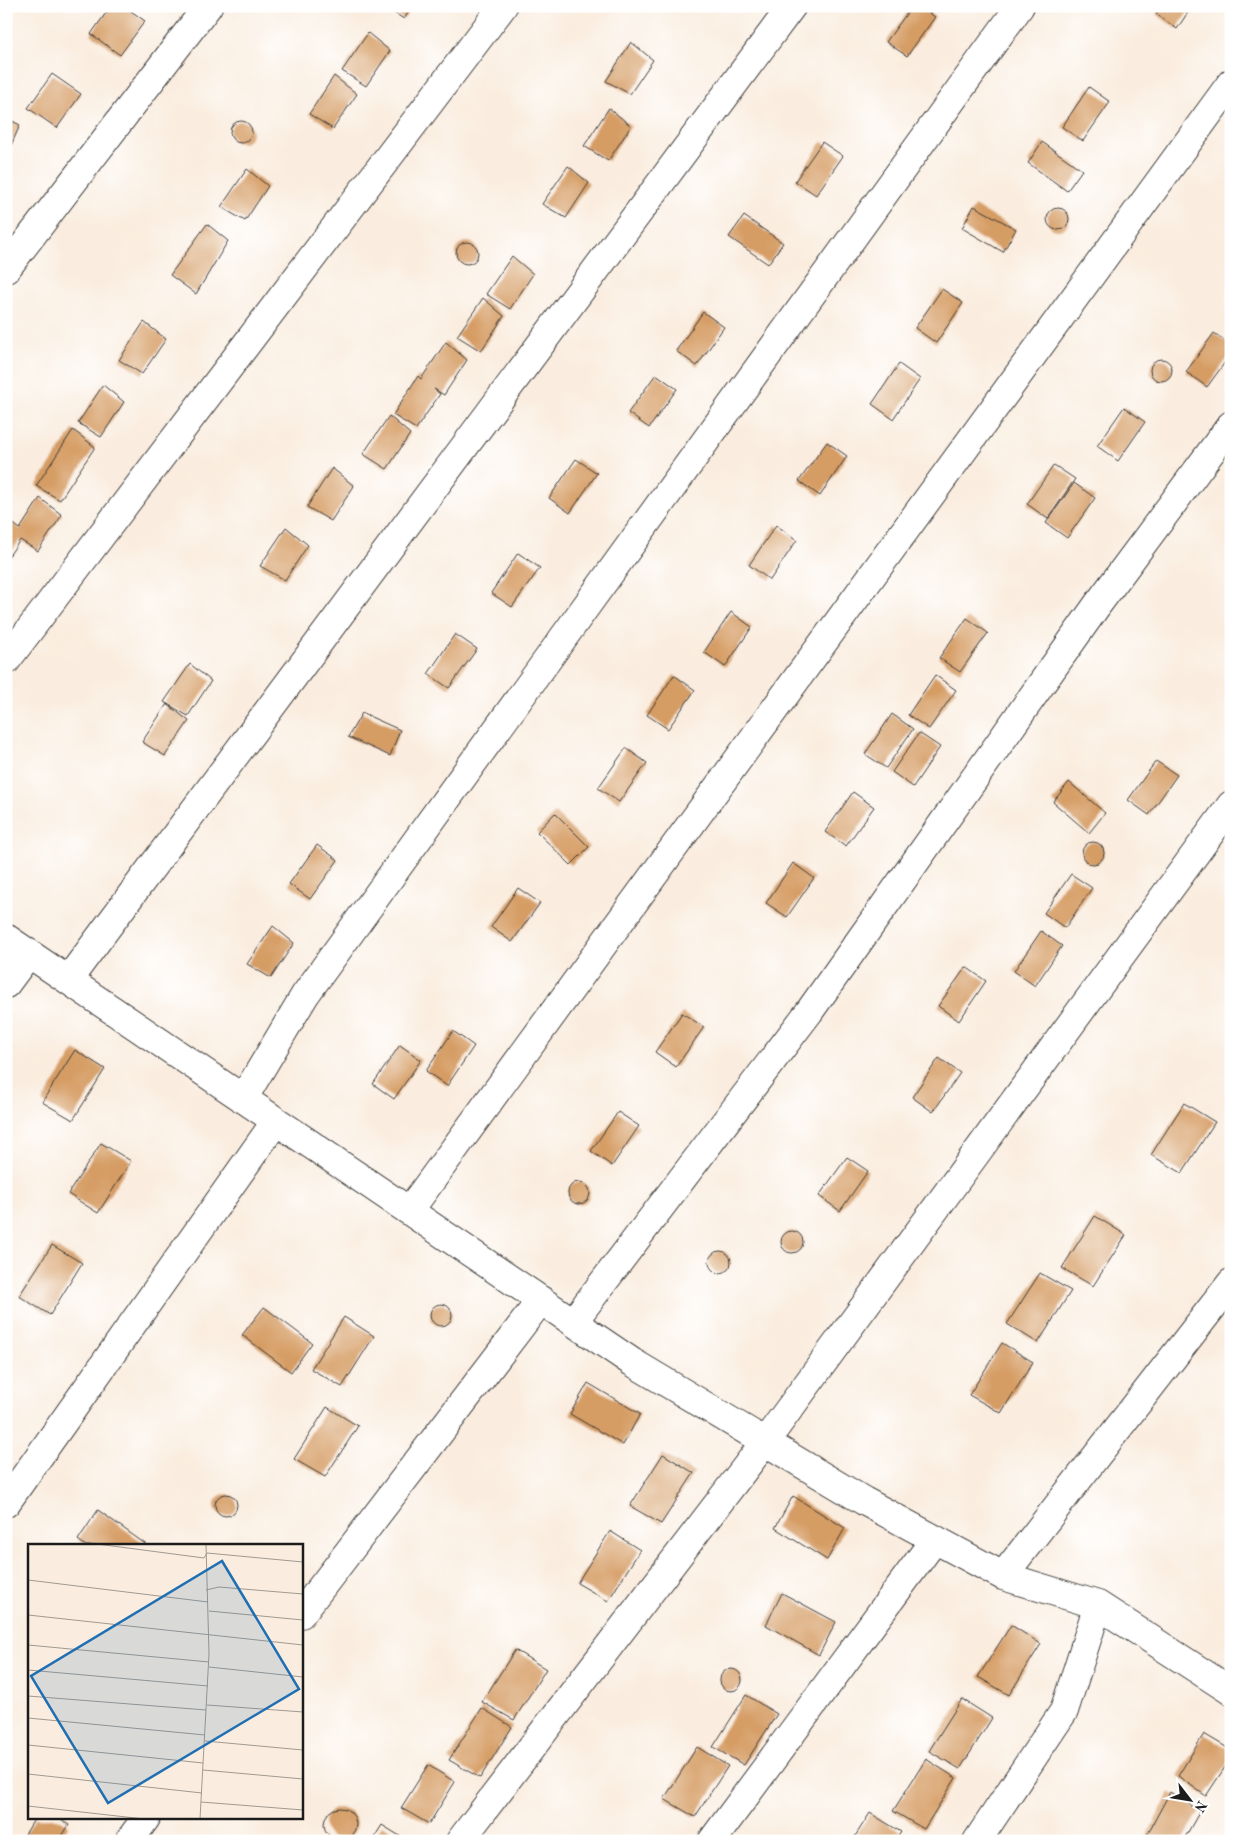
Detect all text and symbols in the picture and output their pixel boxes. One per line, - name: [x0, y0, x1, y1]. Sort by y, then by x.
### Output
- inset map: [28, 1544, 302, 1820]
- north arrow: [1164, 1774, 1214, 1824]
- text: N: [1191, 1798, 1209, 1815]

